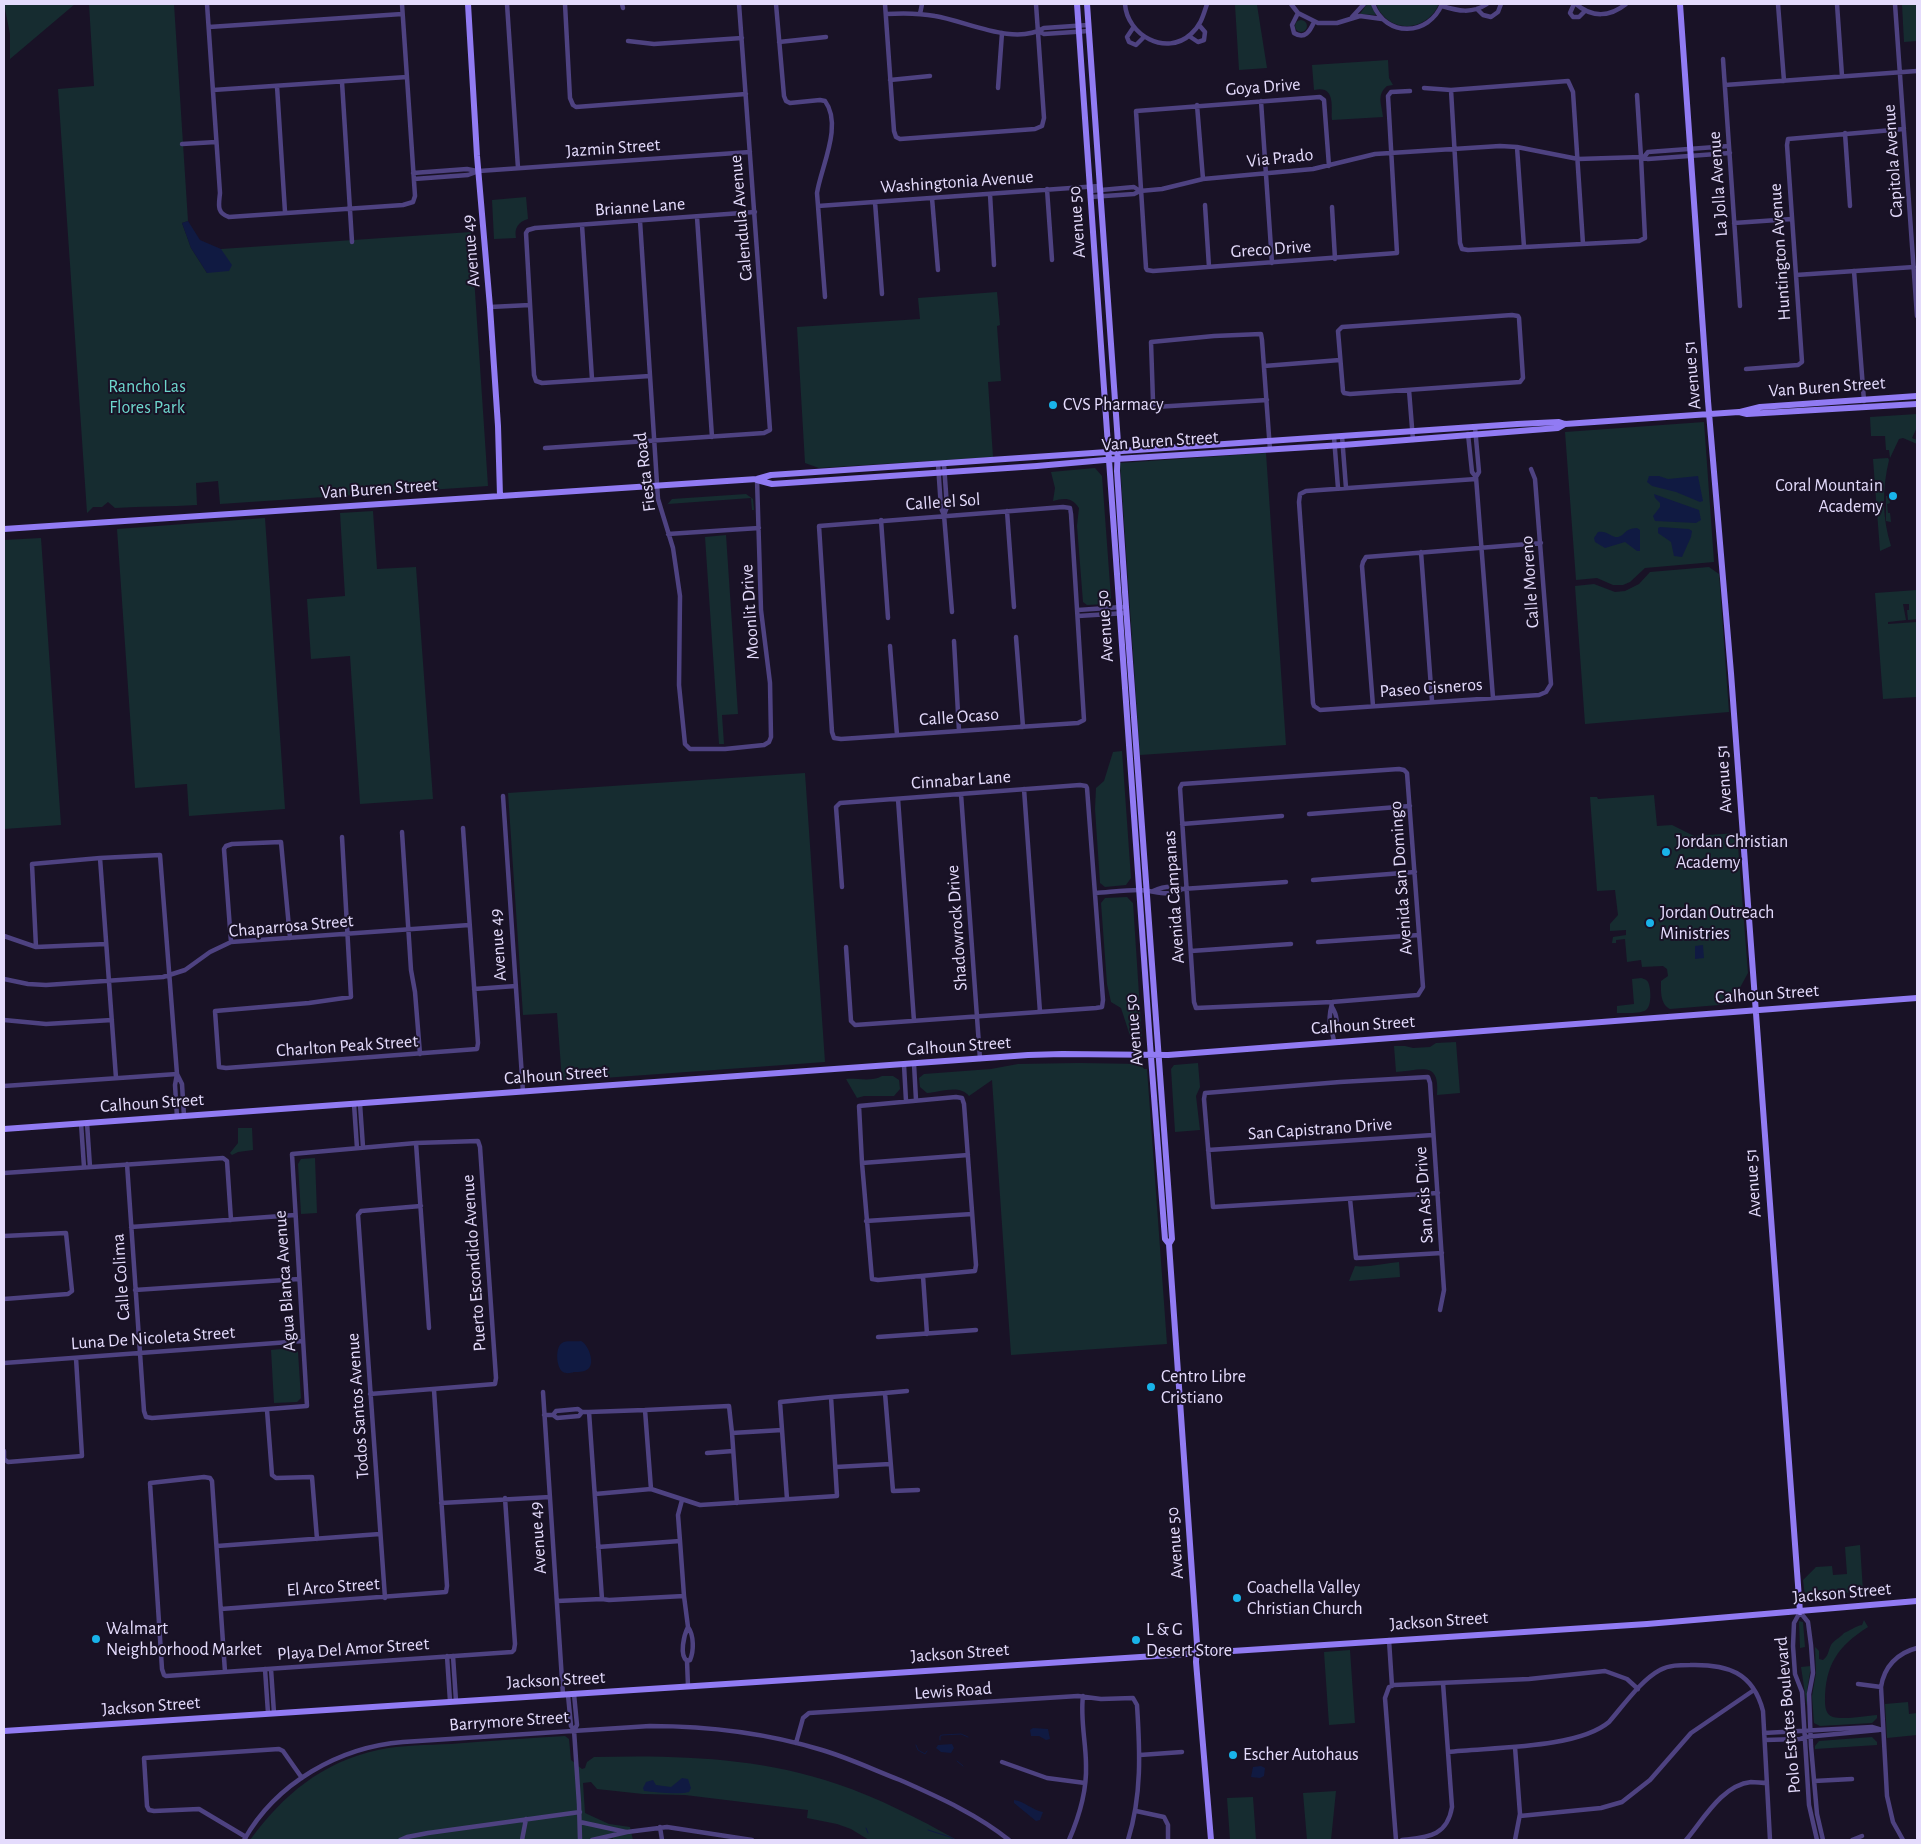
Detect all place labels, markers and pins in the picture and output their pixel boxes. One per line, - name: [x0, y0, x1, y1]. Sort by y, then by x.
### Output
- place label: CVS Pharmacy: [1063, 394, 1164, 416]
- marker: CVS Pharmacy: [1047, 399, 1059, 411]
- place label: Coral Mountain Academy: [1775, 475, 1883, 518]
- marker: Coral Mountain Academy: [1887, 490, 1899, 502]
- place label: Jordan Christian Academy: [1676, 831, 1788, 874]
- marker: Jordan Christian Academy: [1660, 846, 1672, 858]
- place label: Jordan Outreach Ministries: [1660, 902, 1774, 944]
- marker: Jordan Outreach Ministries: [1644, 917, 1656, 929]
- place label: Centro Libre Cristiano: [1161, 1366, 1246, 1408]
- marker: Centro Libre Cristiano: [1145, 1381, 1157, 1393]
- place label: Coachella Valley Christian Church: [1247, 1577, 1363, 1620]
- marker: Coachella Valley Christian Church: [1231, 1592, 1243, 1604]
- place label: Walmart Neighborhood Market: [106, 1618, 262, 1660]
- place label: L & G Desert Store: [1146, 1619, 1232, 1662]
- marker: Walmart Neighborhood Market: [90, 1633, 102, 1645]
- marker: L & G Desert Store: [1130, 1634, 1142, 1646]
- place label: Escher Autohaus: [1243, 1744, 1359, 1766]
- marker: Escher Autohaus: [1227, 1749, 1239, 1761]

